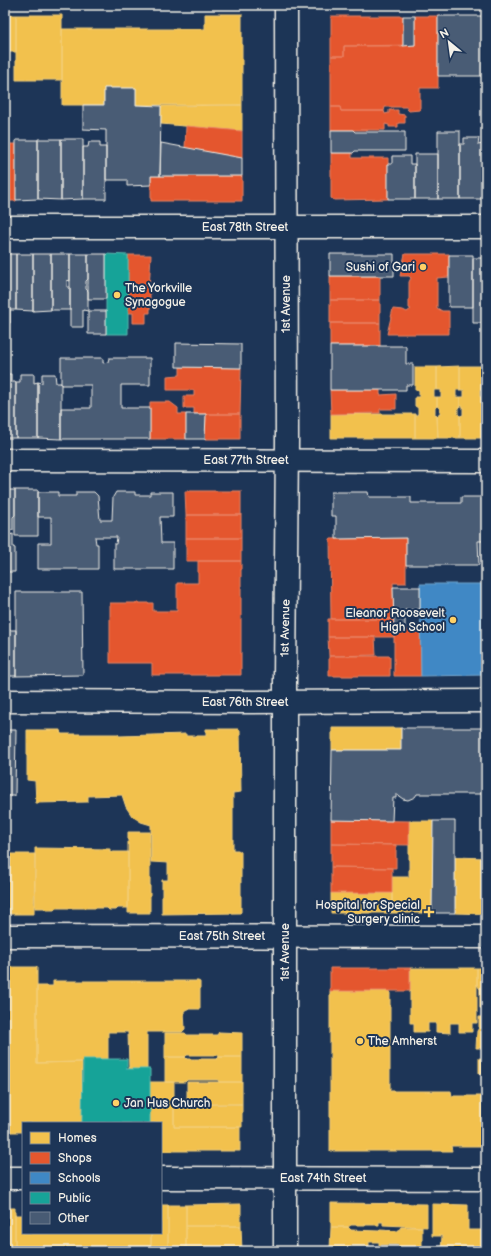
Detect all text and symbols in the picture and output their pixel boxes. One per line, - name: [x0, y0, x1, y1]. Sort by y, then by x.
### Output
- north arrow: [429, 22, 469, 62]
- text: N: [438, 26, 451, 41]
- street label: East 78th Street: [202, 220, 289, 235]
- place label: Sushi of Gari: [346, 260, 415, 275]
- marker: Sushi of Gari: [418, 262, 428, 272]
- street label: 1st Avenue: [279, 275, 294, 333]
- place label: The Yorkville Synagogue: [125, 281, 192, 310]
- marker: The Yorkville Synagogue: [112, 290, 122, 300]
- street label: East 77th Street: [203, 453, 289, 468]
- street label: 1st Avenue: [277, 599, 294, 657]
- place label: Eleanor Roosevelt High School: [345, 606, 445, 635]
- marker: Eleanor Roosevelt High School: [448, 615, 458, 625]
- street label: East 76th Street: [202, 695, 289, 710]
- place label: Hospital for Special Surgery clinic: [315, 898, 420, 927]
- marker: Hospital for Special Surgery clinic: [423, 906, 435, 918]
- street label: 1st Avenue: [278, 923, 293, 981]
- street label: East 75th Street: [179, 929, 265, 944]
- place label: The Amherst: [368, 1034, 437, 1049]
- marker: The Amherst: [355, 1036, 365, 1046]
- place label: Jan Hus Church: [124, 1096, 211, 1111]
- marker: Jan Hus Church: [111, 1098, 121, 1108]
- legend: [22, 1122, 162, 1234]
- text: Homes: [58, 1131, 97, 1146]
- text: Shops: [58, 1151, 92, 1166]
- text: Schools: [58, 1171, 101, 1186]
- street label: East 74th Street: [280, 1171, 367, 1186]
- text: Public: [58, 1191, 91, 1206]
- text: Other: [58, 1211, 90, 1226]

